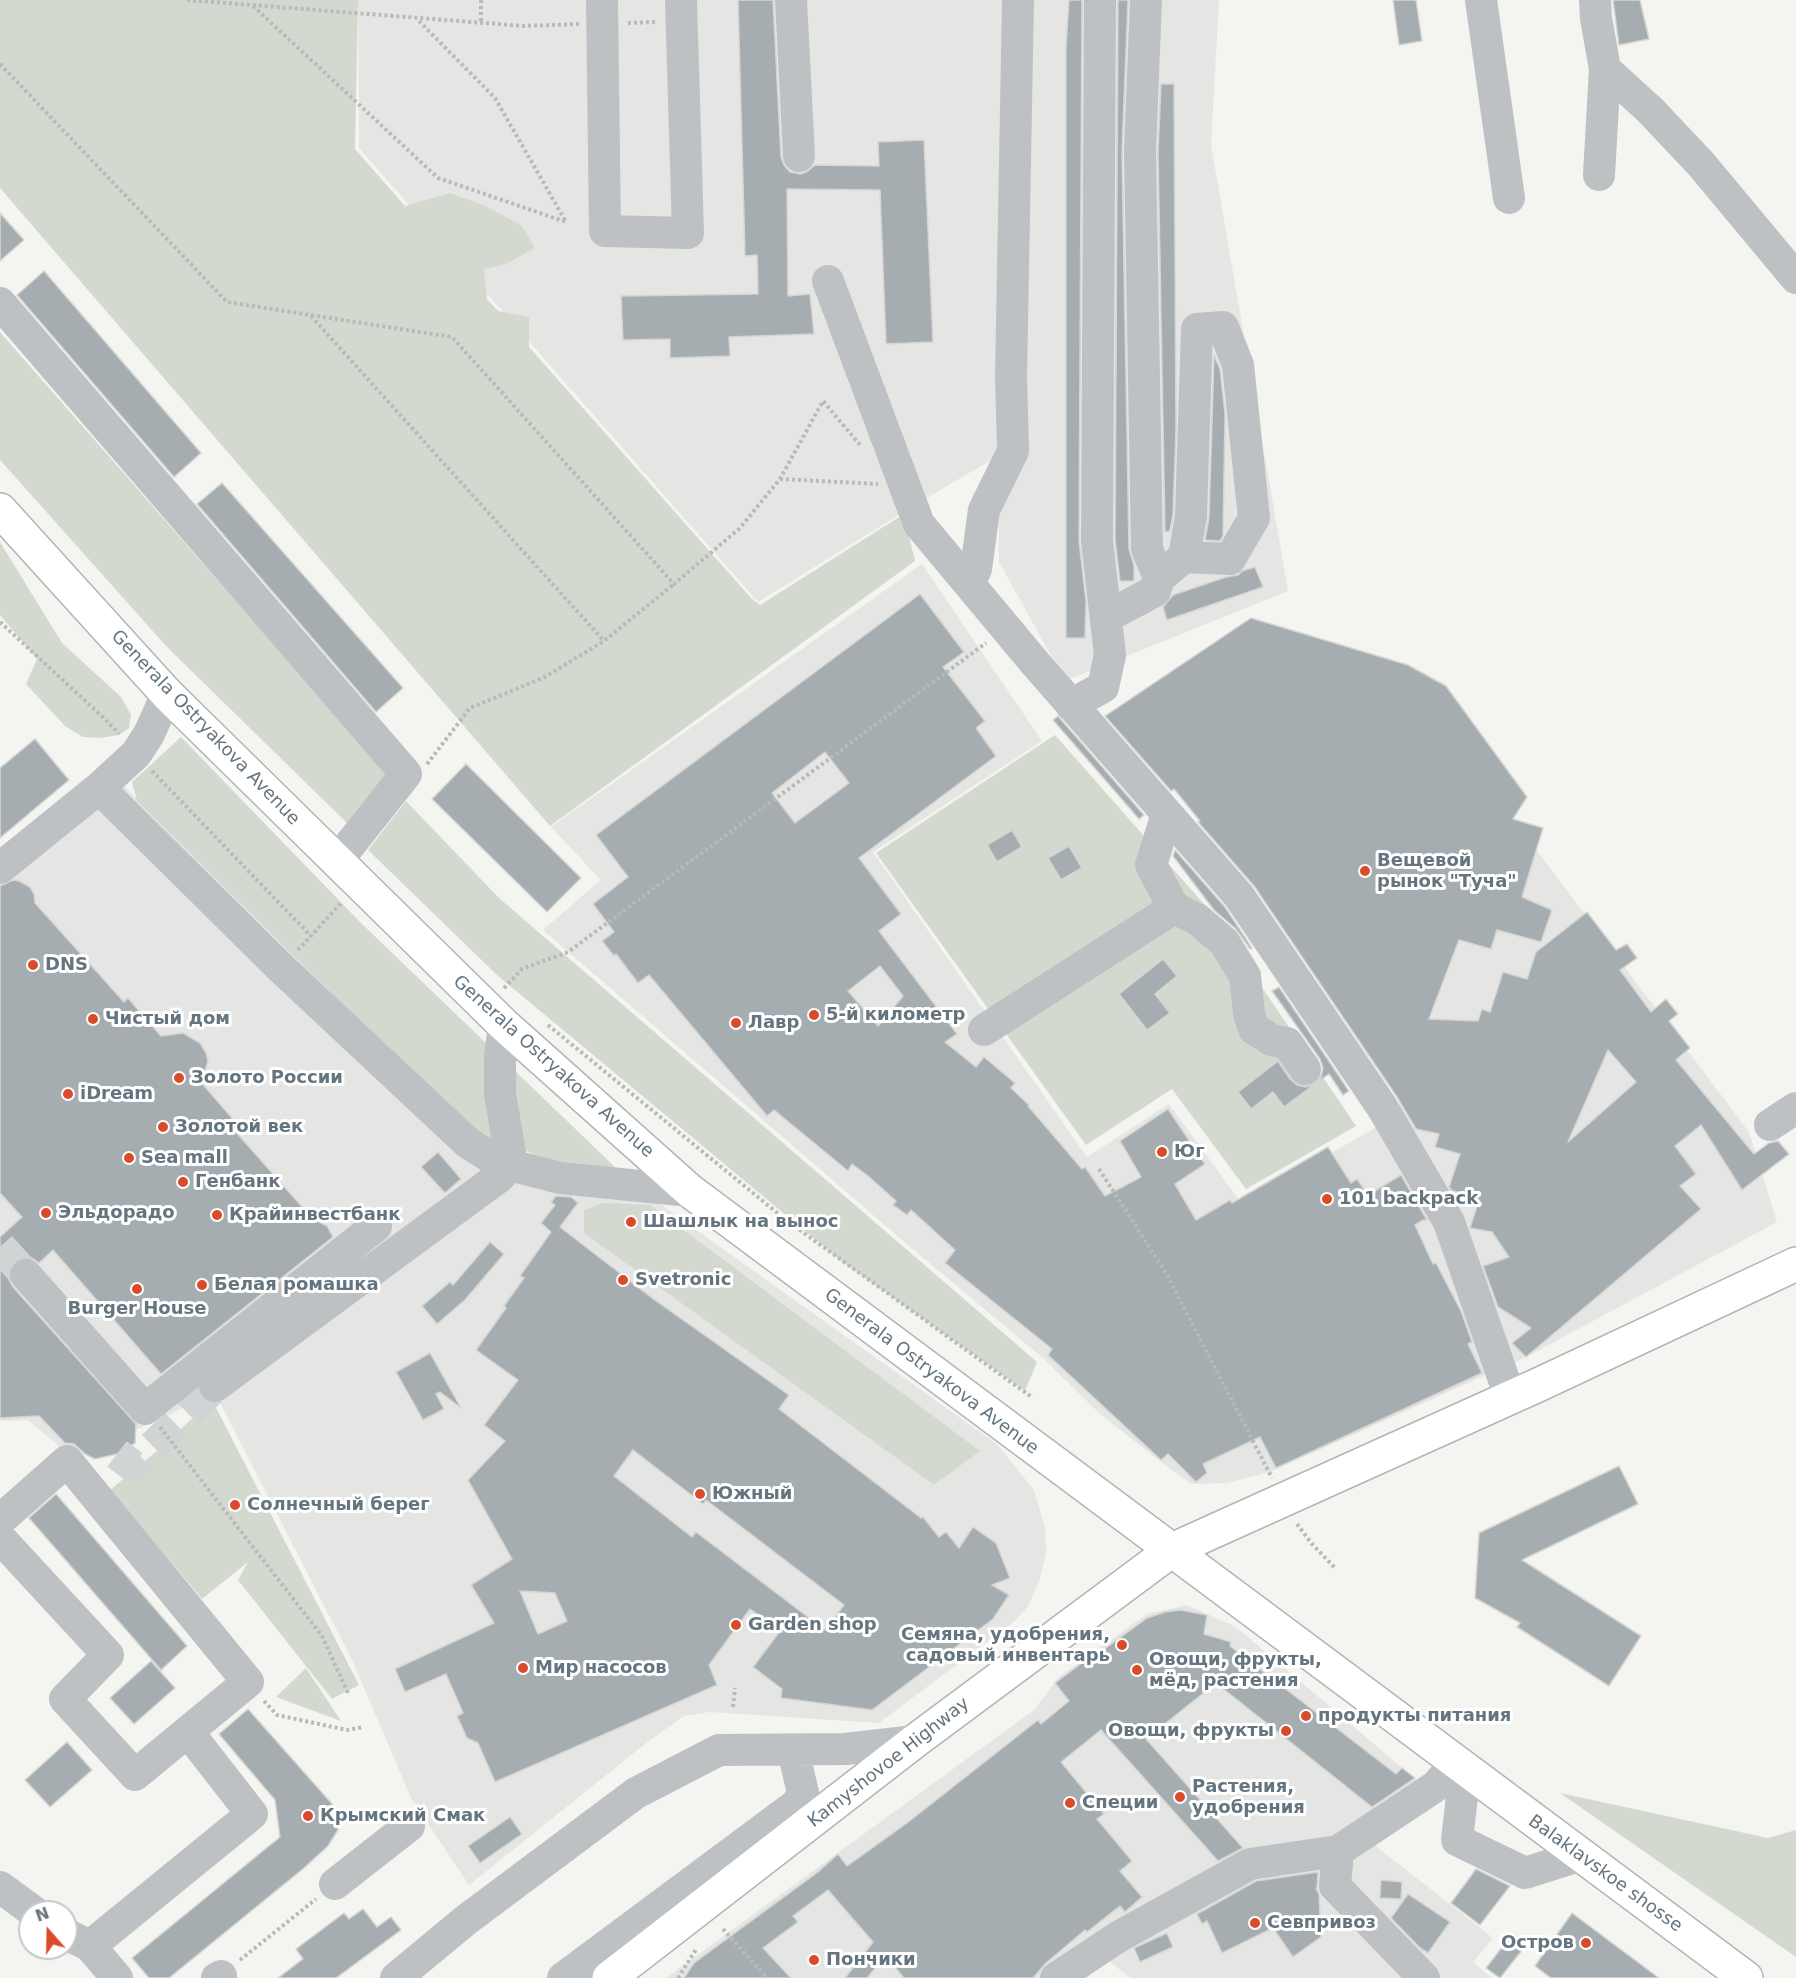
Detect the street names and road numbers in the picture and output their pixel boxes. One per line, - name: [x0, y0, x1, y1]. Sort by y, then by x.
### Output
- street label: Generala Ostryakova Avenue: [106, 626, 304, 830]
- street label: Generala Ostryakova Avenue: [448, 971, 658, 1163]
- street label: Generala Ostryakova Avenue: [820, 1284, 1042, 1460]
- street label: Kamyshovoe Highway: [804, 1693, 974, 1833]
- street label: Balaklavskoe shosse: [1524, 1811, 1686, 1937]

